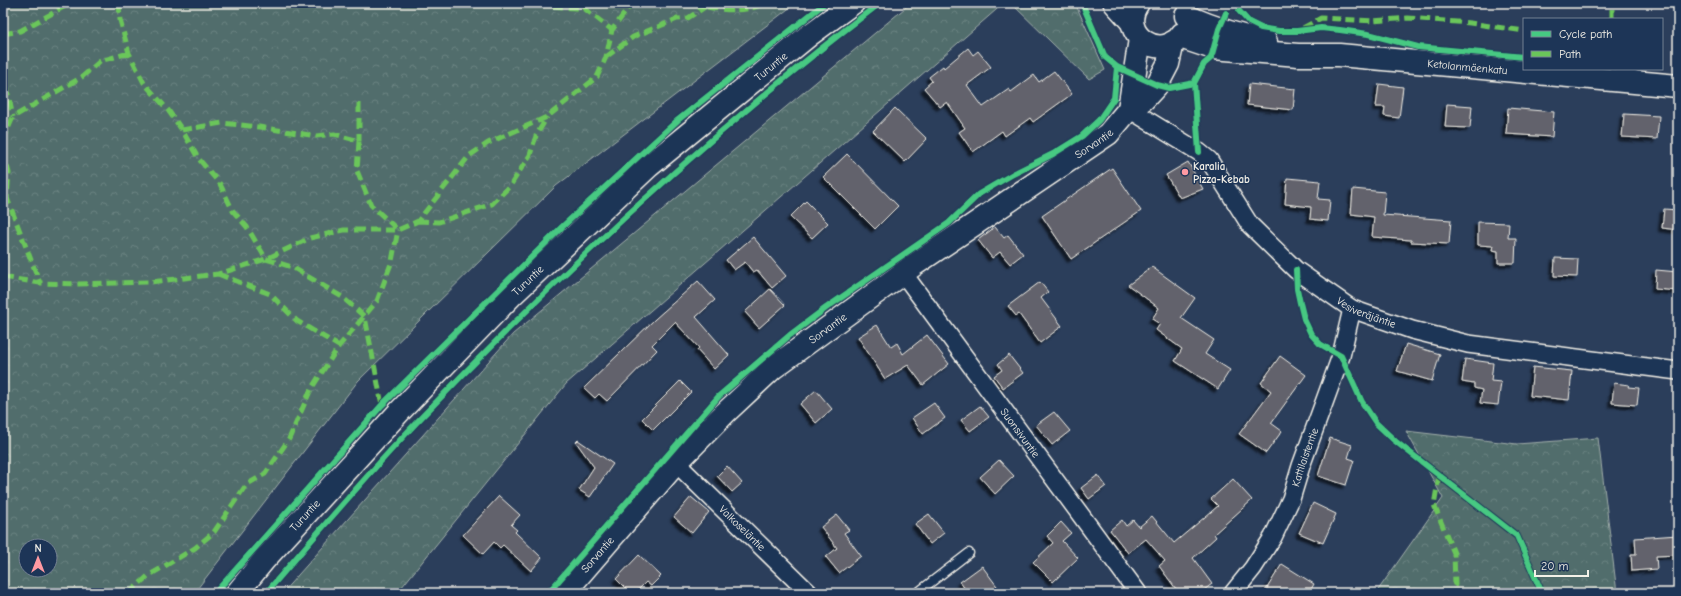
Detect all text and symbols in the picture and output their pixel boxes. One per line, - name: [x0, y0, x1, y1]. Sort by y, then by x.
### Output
- legend: [1523, 18, 1663, 70]
- text: Cycle path: [1559, 27, 1612, 41]
- text: Path: [1559, 47, 1581, 61]
- street label: Turuntie: [752, 49, 790, 84]
- street label: Ketolanmäenkatu: [1427, 57, 1508, 77]
- street label: Sorvantie: [1072, 126, 1117, 162]
- place label: Karalia Pizza-Kebab: [1193, 160, 1250, 186]
- marker: Karalia Pizza-Kebab: [1180, 167, 1190, 177]
- street label: Turuntie: [509, 262, 547, 299]
- street label: Vesiveräjäntie: [1334, 294, 1398, 331]
- street label: Sorvantie: [806, 310, 850, 347]
- street label: Suonsivuntie: [997, 406, 1043, 461]
- street label: Kattilaistentie: [1289, 426, 1322, 488]
- street label: Turuntie: [287, 497, 323, 534]
- street label: Valkoseläntie: [716, 503, 768, 554]
- street label: Sorvantie: [579, 534, 617, 575]
- north arrow: [18, 538, 58, 578]
- text: N: [34, 542, 42, 555]
- scale bar: [1535, 552, 1588, 578]
- text: 20 m: [1541, 559, 1569, 573]

